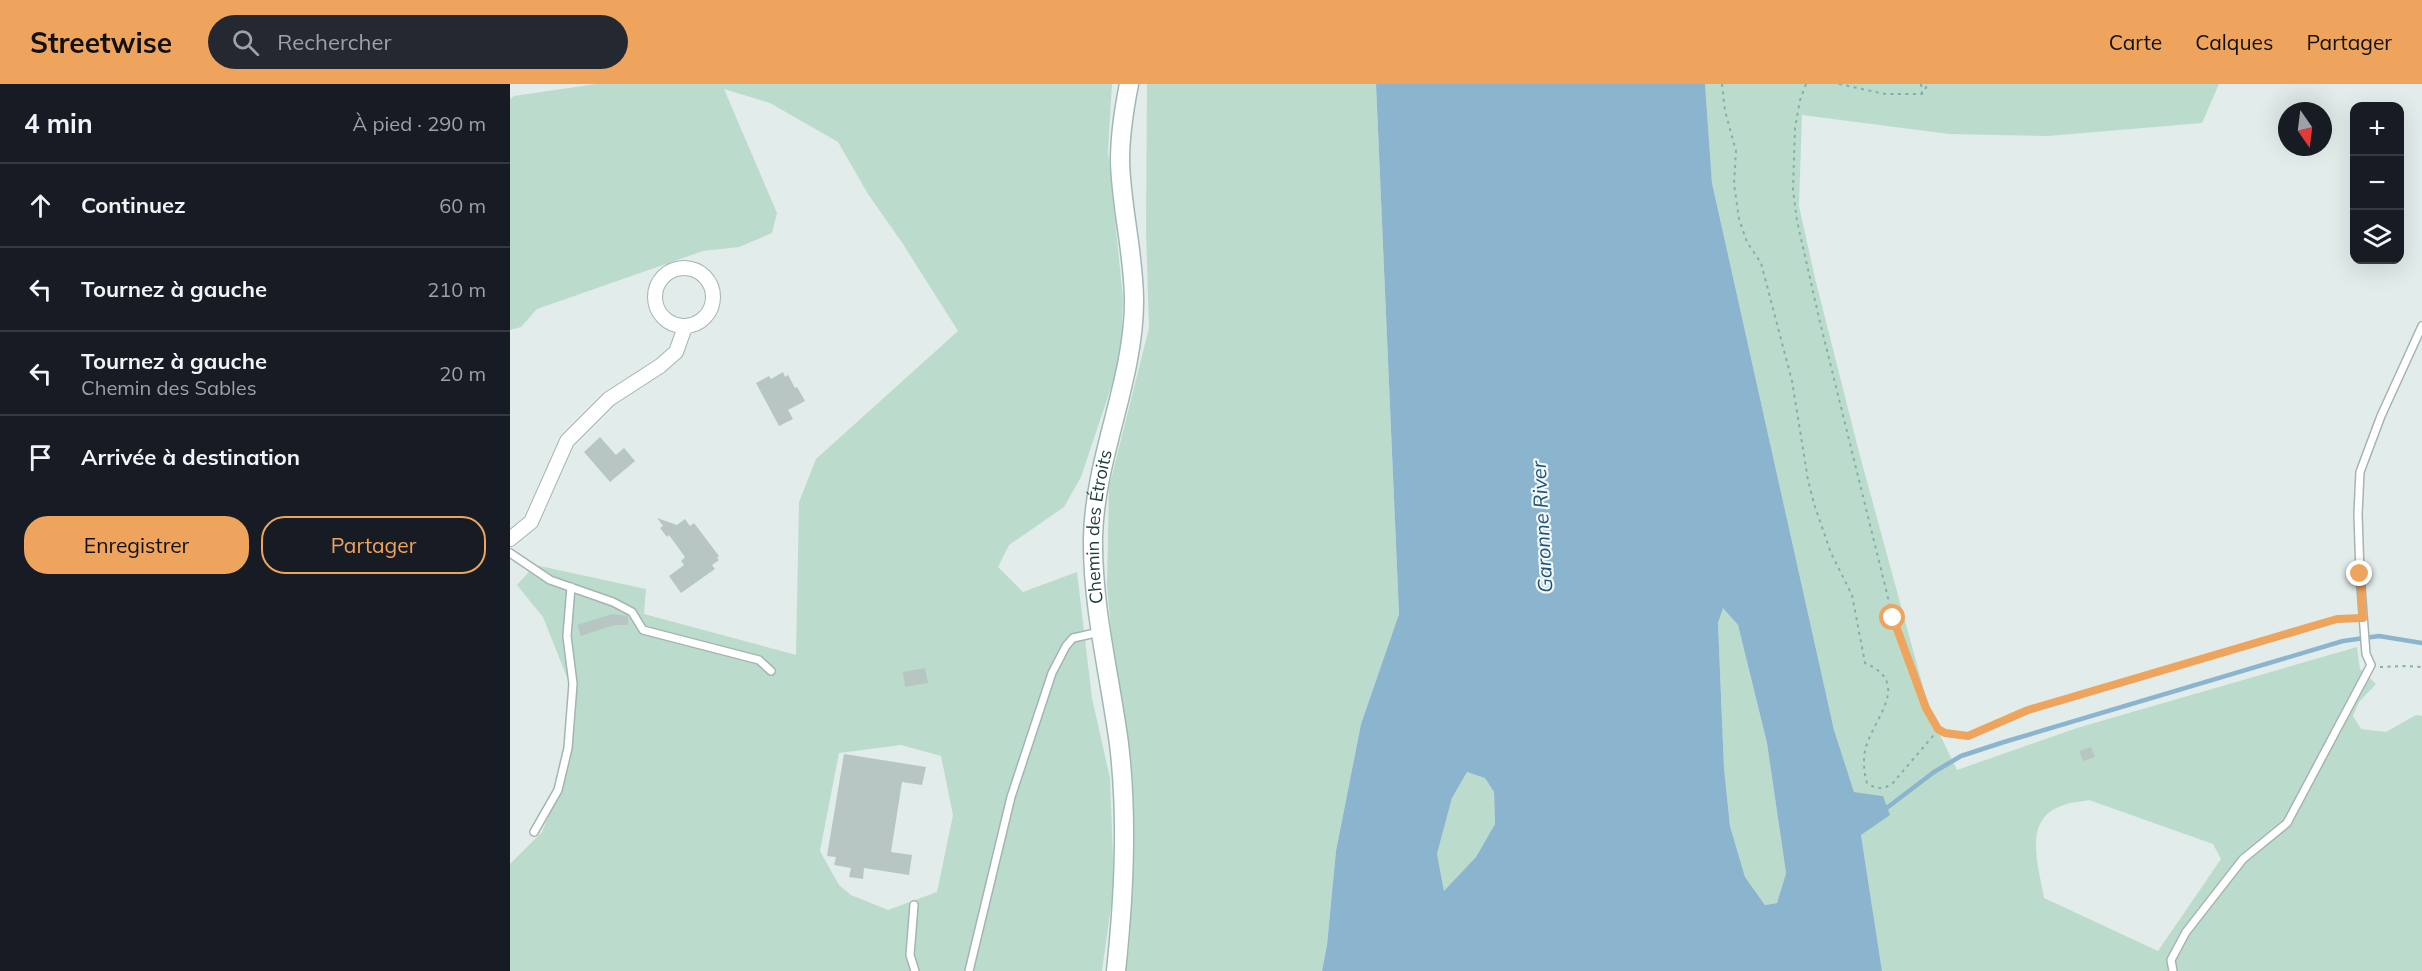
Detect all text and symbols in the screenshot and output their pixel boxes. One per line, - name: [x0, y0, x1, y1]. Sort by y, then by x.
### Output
- search box: [208, 15, 628, 69]
- text: Streetwise: [30, 25, 172, 60]
- icon: search: [229, 26, 262, 59]
- text: Rechercher: [277, 28, 391, 56]
- text: Carte: [2109, 29, 2162, 55]
- text: Calques: [2195, 29, 2273, 55]
- text: Partager: [2306, 29, 2392, 55]
- north arrow: [2278, 102, 2332, 156]
- map controls: [2350, 102, 2404, 264]
- button: +: [2350, 102, 2404, 156]
- text: 4 min: [24, 107, 93, 140]
- text: À pied · 290 m: [353, 111, 486, 136]
- button: −: [2350, 156, 2404, 210]
- icon: ahead: [24, 189, 57, 222]
- text: Continuez: [81, 191, 186, 219]
- text: 60 m: [439, 193, 486, 218]
- button: layers: [2350, 210, 2404, 264]
- icon: left: [24, 273, 57, 306]
- text: Tournez à gauche: [81, 275, 267, 303]
- text: 210 m: [427, 277, 486, 302]
- text: Tournez à gauche: [81, 347, 267, 375]
- icon: left: [24, 357, 57, 390]
- text: 20 m: [439, 361, 486, 386]
- text: Chemin des Sables: [81, 375, 257, 400]
- icon: arrive: [24, 441, 57, 474]
- text: Arrivée à destination: [81, 443, 300, 471]
- street label: Chemin des Étroits: [1081, 447, 1117, 605]
- water label: Garonne River: [1526, 460, 1557, 594]
- button: Enregistrer: [24, 516, 249, 574]
- button: Partager: [261, 516, 486, 574]
- route end: [2346, 560, 2372, 586]
- route start: [1879, 604, 1905, 630]

